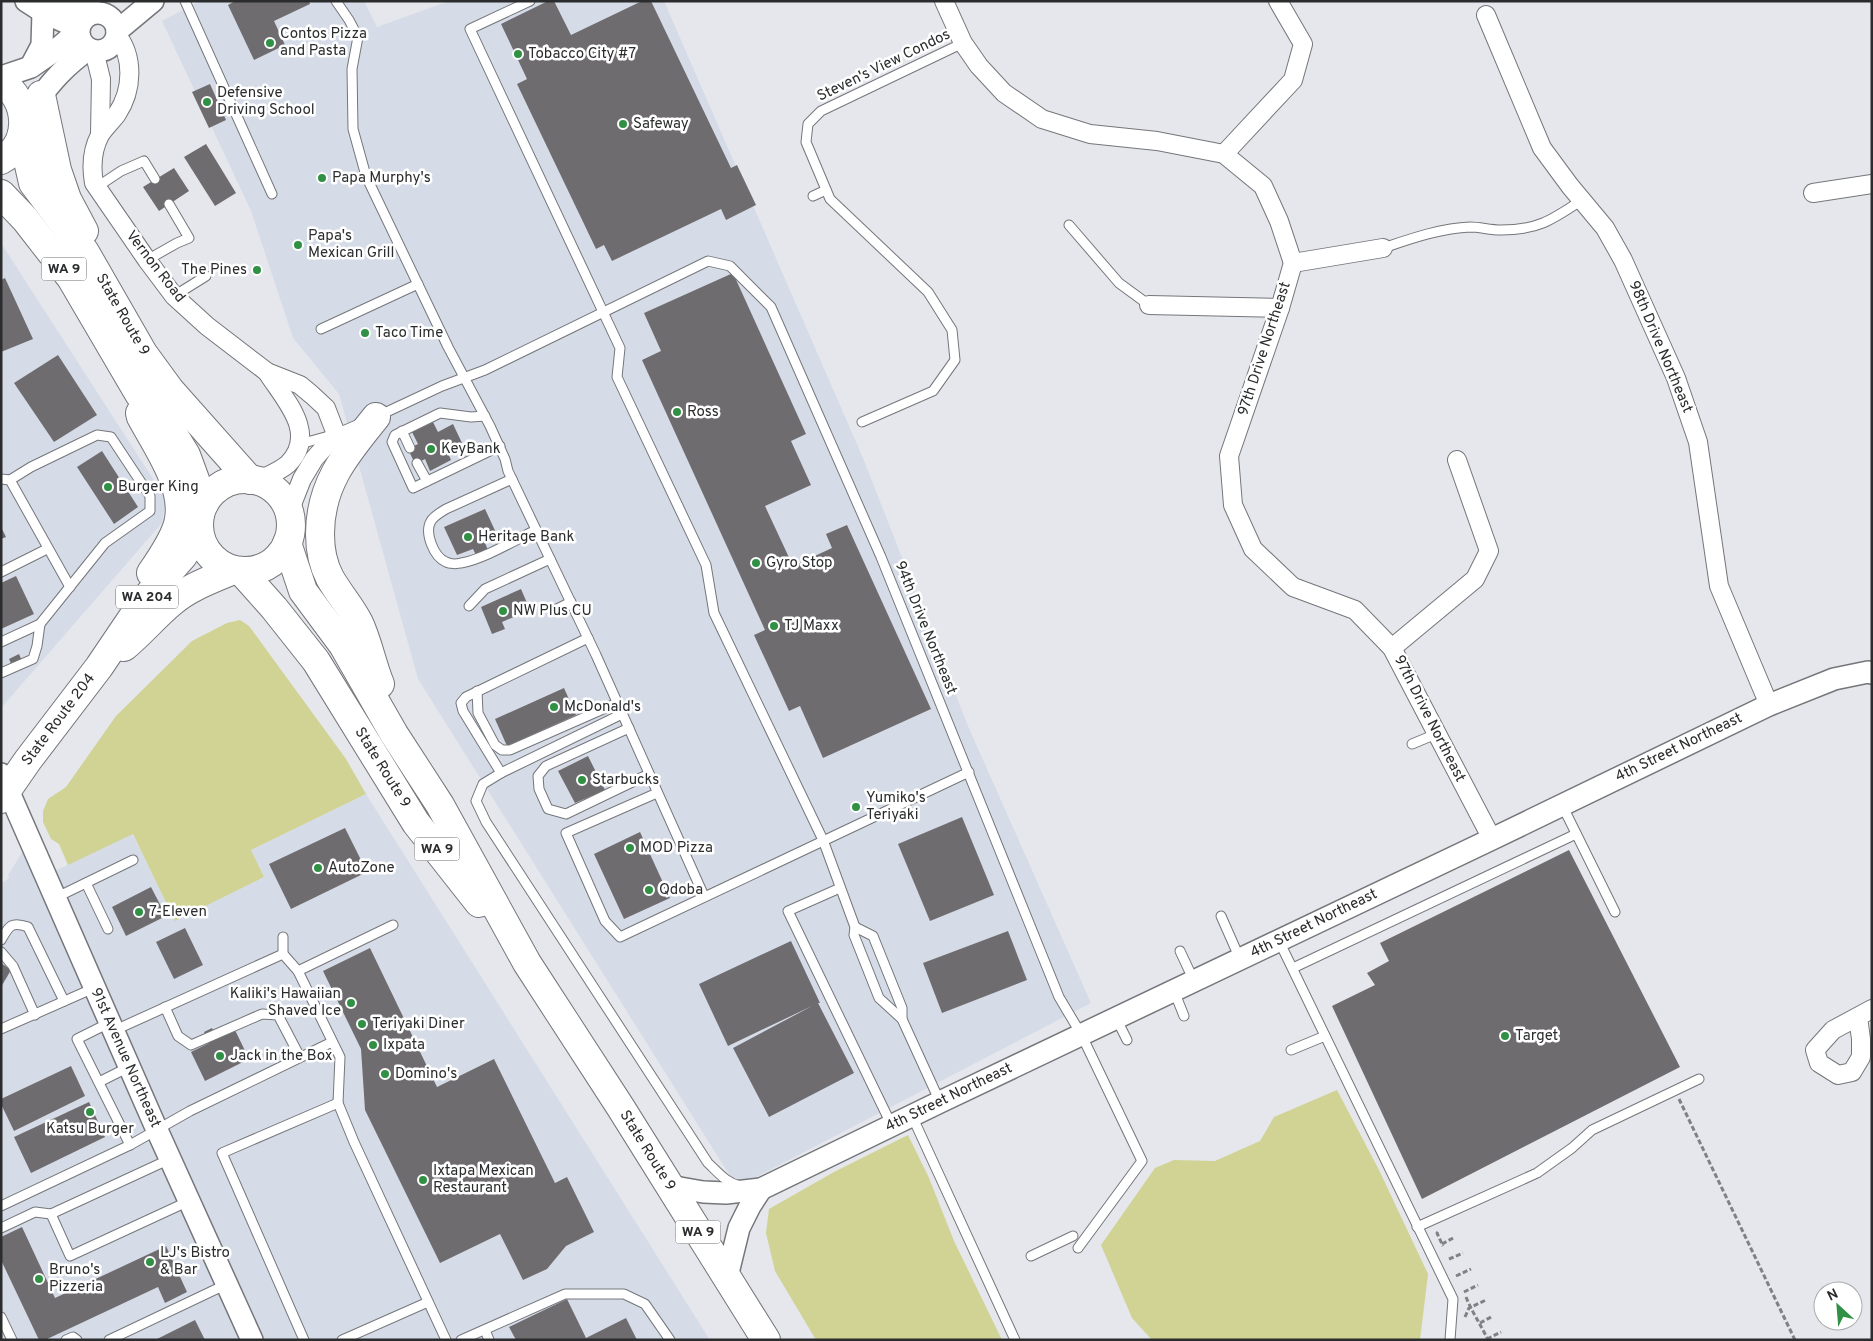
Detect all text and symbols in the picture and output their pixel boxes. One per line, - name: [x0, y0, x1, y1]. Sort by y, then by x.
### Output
- place label: Contos Pizza and Pasta: [280, 25, 367, 61]
- street label: Steven's View Condos: [814, 26, 954, 106]
- marker: Contos Pizza and Pasta: [264, 37, 276, 49]
- place label: Tobacco City #7: [528, 45, 636, 64]
- marker: Tobacco City #7: [512, 48, 524, 60]
- place label: Defensive Driving School: [217, 84, 315, 120]
- marker: Defensive Driving School: [201, 96, 213, 108]
- place label: Safeway: [633, 115, 689, 134]
- marker: Safeway: [617, 118, 629, 130]
- place label: Papa Murphy's: [332, 169, 431, 188]
- marker: Papa Murphy's: [316, 172, 328, 184]
- street label: Vernon Road: [121, 227, 189, 307]
- place label: Papa's Mexican Grill: [308, 227, 394, 263]
- marker: Papa's Mexican Grill: [292, 239, 304, 251]
- road number: WA 9: [42, 258, 86, 280]
- place label: The Pines: [181, 261, 247, 280]
- marker: The Pines: [251, 264, 263, 276]
- street label: State Route 9: [91, 271, 153, 359]
- street label: 98th Drive Northeast: [1624, 278, 1696, 416]
- street label: 97th Drive Northeast: [1234, 280, 1296, 418]
- place label: Taco Time: [375, 324, 443, 343]
- marker: Taco Time: [359, 327, 371, 339]
- place label: Ross: [687, 403, 719, 422]
- marker: Ross: [671, 406, 683, 418]
- place label: KeyBank: [441, 440, 501, 459]
- marker: KeyBank: [425, 443, 437, 455]
- place label: Burger King: [118, 478, 199, 497]
- marker: Burger King: [102, 481, 114, 493]
- place label: Heritage Bank: [478, 528, 574, 547]
- marker: Heritage Bank: [462, 531, 474, 543]
- place label: Gyro Stop: [766, 554, 833, 573]
- marker: Gyro Stop: [750, 557, 762, 569]
- street label: 94th Drive Northeast: [890, 559, 960, 697]
- road number: WA 204: [116, 586, 178, 608]
- place label: NW Plus CU: [513, 602, 592, 621]
- marker: NW Plus CU: [497, 605, 509, 617]
- place label: TJ Maxx: [784, 617, 839, 636]
- marker: TJ Maxx: [768, 620, 780, 632]
- street label: 97th Drive Northeast: [1389, 652, 1469, 786]
- street label: State Route 204: [18, 670, 100, 770]
- place label: McDonald's: [564, 698, 641, 717]
- marker: McDonald's: [548, 701, 560, 713]
- street label: 4th Street Northeast: [1612, 709, 1746, 787]
- street label: State Route 9: [350, 724, 414, 812]
- place label: Starbucks: [592, 771, 659, 790]
- marker: Starbucks: [576, 774, 588, 786]
- place label: Yumiko's Teriyaki: [866, 789, 926, 825]
- marker: Yumiko's Teriyaki: [850, 801, 862, 813]
- road number: WA 9: [414, 838, 460, 861]
- place label: MOD Pizza: [640, 839, 713, 858]
- marker: MOD Pizza: [624, 842, 636, 854]
- place label: AutoZone: [328, 859, 395, 878]
- marker: AutoZone: [312, 862, 324, 874]
- place label: Qdoba: [659, 881, 703, 900]
- marker: Qdoba: [643, 884, 655, 896]
- street label: 4th Street Northeast: [1247, 885, 1381, 963]
- place label: 7-Eleven: [149, 903, 207, 922]
- marker: 7-Eleven: [133, 906, 145, 918]
- street label: 91st Avenue Northeast: [86, 985, 164, 1131]
- place label: Kaliki's Hawaiian Shaved Ice: [230, 985, 341, 1021]
- marker: Kaliki's Hawaiian Shaved Ice: [345, 997, 357, 1009]
- place label: Teriyaki Diner: [372, 1015, 465, 1034]
- marker: Teriyaki Diner: [356, 1018, 368, 1030]
- place label: Target: [1515, 1027, 1558, 1046]
- marker: Target: [1499, 1030, 1511, 1042]
- place label: Ixpata: [383, 1036, 425, 1055]
- marker: Ixpata: [367, 1039, 379, 1051]
- place label: Jack in the Box: [230, 1047, 333, 1066]
- marker: Jack in the Box: [214, 1050, 226, 1062]
- street label: 4th Street Northeast: [882, 1059, 1016, 1137]
- place label: Domino's: [395, 1065, 457, 1084]
- marker: Domino's: [379, 1068, 391, 1080]
- marker: Katsu Burger: [84, 1106, 96, 1118]
- street label: State Route 9: [615, 1107, 679, 1195]
- place label: Katsu Burger: [46, 1120, 134, 1139]
- place label: Ixtapa Mexican Restaurant: [433, 1162, 534, 1198]
- marker: Ixtapa Mexican Restaurant: [417, 1174, 429, 1186]
- road number: WA 9: [676, 1220, 720, 1244]
- place label: LJ's Bistro & Bar: [160, 1244, 230, 1280]
- marker: LJ's Bistro & Bar: [144, 1256, 156, 1268]
- place label: Bruno's Pizzeria: [49, 1261, 103, 1297]
- marker: Bruno's Pizzeria: [33, 1273, 45, 1285]
- north arrow: [1813, 1281, 1863, 1331]
- text: N: [1825, 1286, 1841, 1306]

